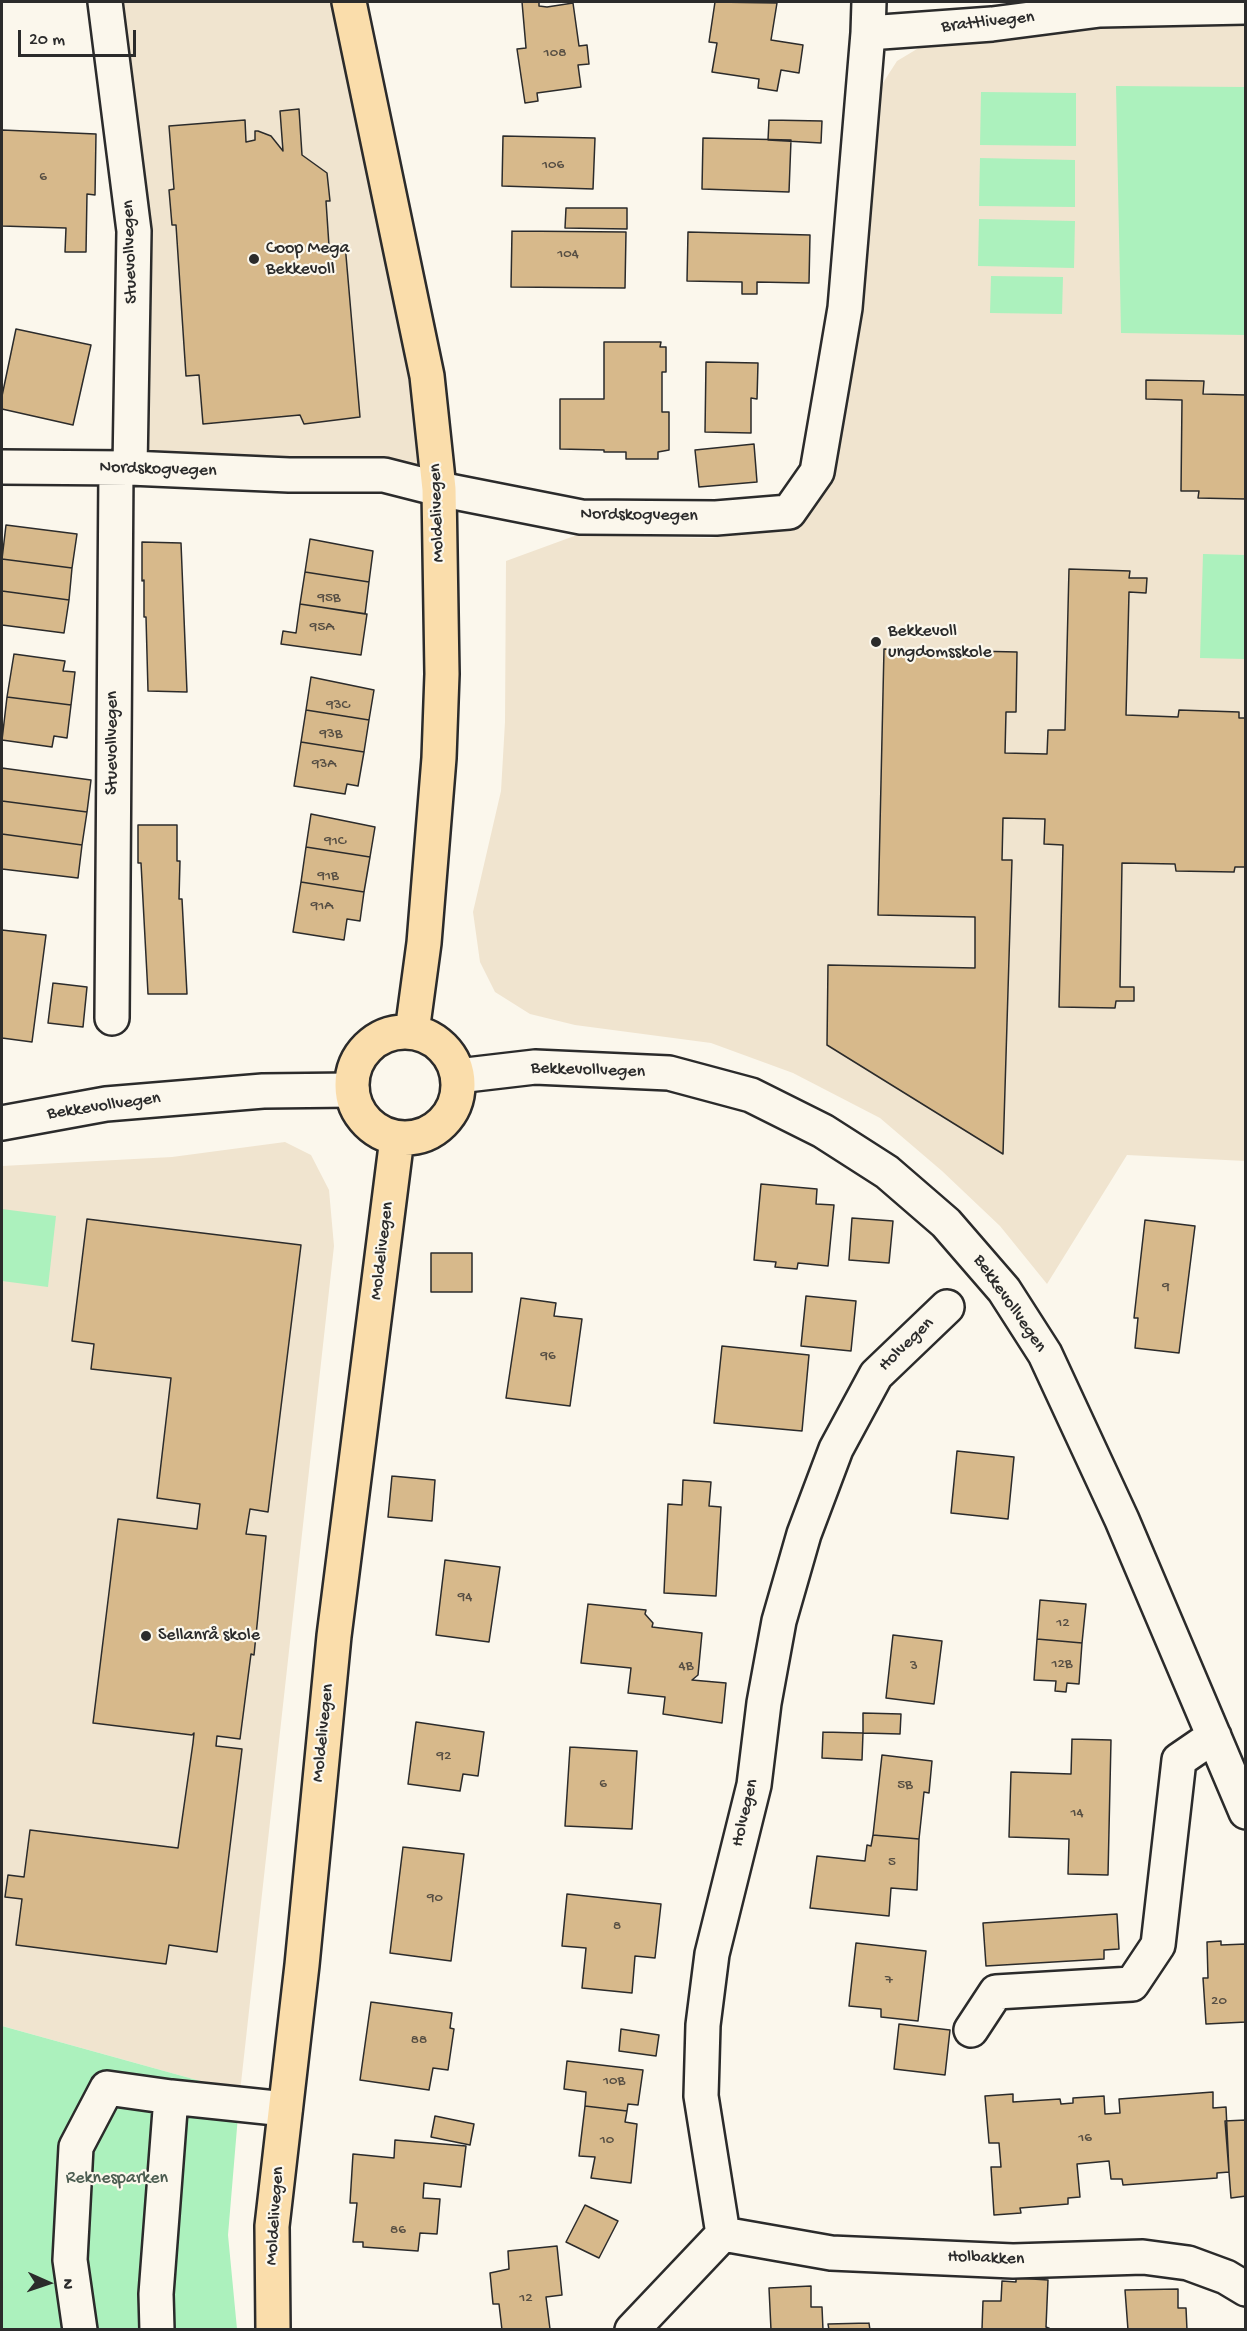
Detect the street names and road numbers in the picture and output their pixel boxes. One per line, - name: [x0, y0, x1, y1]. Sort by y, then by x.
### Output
- street label: Brattlivegen: [940, 7, 1036, 39]
- street label: Stuevollvegen: [118, 200, 144, 304]
- street label: Nordskogvegen: [99, 457, 217, 483]
- street label: Moldelivegen: [425, 463, 451, 563]
- street label: Nordskogvegen: [580, 504, 698, 528]
- street label: Stuevollvegen: [102, 691, 124, 795]
- street label: Bekkevollvegen: [530, 1058, 646, 1084]
- street label: Bekkevollvegen: [46, 1088, 162, 1126]
- street label: Moldelivegen: [366, 1201, 400, 1301]
- street label: Bekkevollvegen: [967, 1251, 1051, 1357]
- street label: Holvegen: [875, 1313, 939, 1377]
- street label: Moldelivegen: [308, 1683, 340, 1783]
- street label: Holvegen: [728, 1777, 764, 1849]
- street label: Moldelivegen: [262, 2166, 290, 2266]
- street label: Holbakken: [947, 2247, 1025, 2271]

